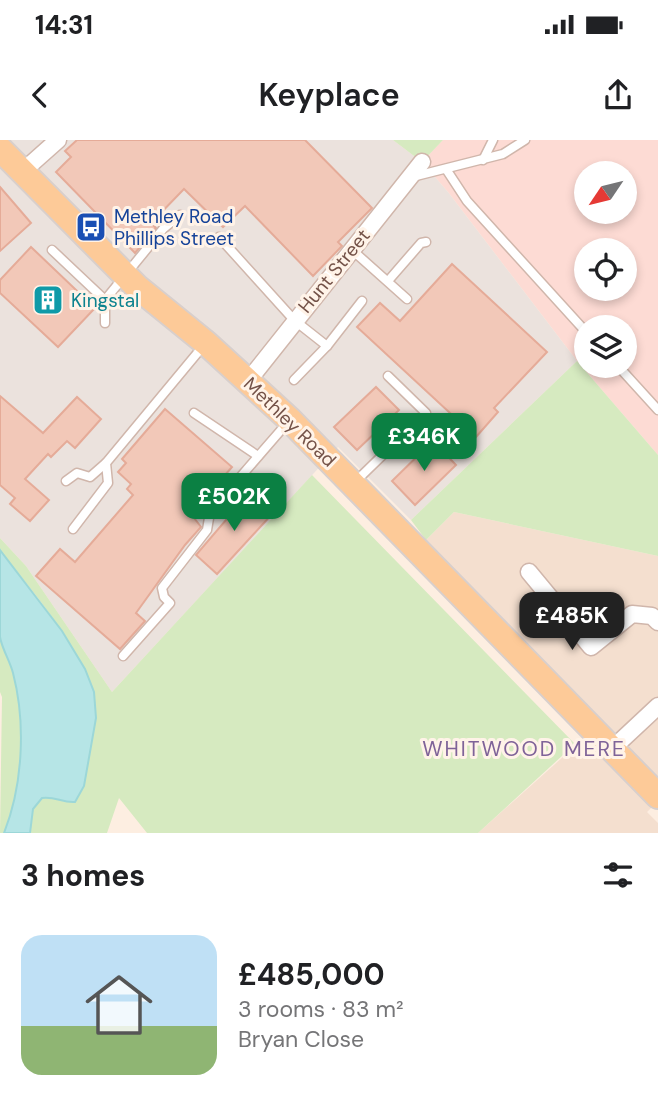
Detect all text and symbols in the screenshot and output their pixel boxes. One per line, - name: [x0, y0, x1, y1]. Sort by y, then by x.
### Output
- text: 14:31: [35, 8, 93, 42]
- text: Keyplace: [258, 74, 400, 116]
- icon: back: [21, 76, 59, 114]
- icon: share: [599, 76, 637, 114]
- north arrow: [574, 161, 637, 224]
- map controls: [574, 161, 637, 378]
- place label: Methley Road Phillips Street: [114, 204, 234, 251]
- bus stop icon: Methley Road Phillips Street: [74, 210, 108, 244]
- street label: Hunt Street: [292, 224, 376, 318]
- button: locate: [574, 238, 637, 301]
- building icon: Kingstal: [31, 283, 65, 317]
- place label: Kingstal: [71, 288, 139, 313]
- button: layers: [574, 315, 637, 378]
- street label: Methley Road: [238, 372, 342, 472]
- pin: £346K: [375, 414, 473, 473]
- text: £346K: [388, 421, 460, 451]
- pin: £502K: [185, 474, 283, 533]
- text: £502K: [197, 481, 271, 511]
- pin: £485K: [523, 592, 621, 652]
- text: £485K: [535, 600, 609, 630]
- district label: WHITWOOD MERE: [422, 735, 626, 763]
- text: 3 homes: [21, 856, 145, 895]
- icon: filters: [599, 856, 637, 894]
- text: £485,000: [238, 955, 385, 994]
- icon: home: [77, 963, 161, 1047]
- text: 3 rooms · 83 m²: [238, 994, 404, 1024]
- text: Bryan Close: [238, 1024, 364, 1054]

